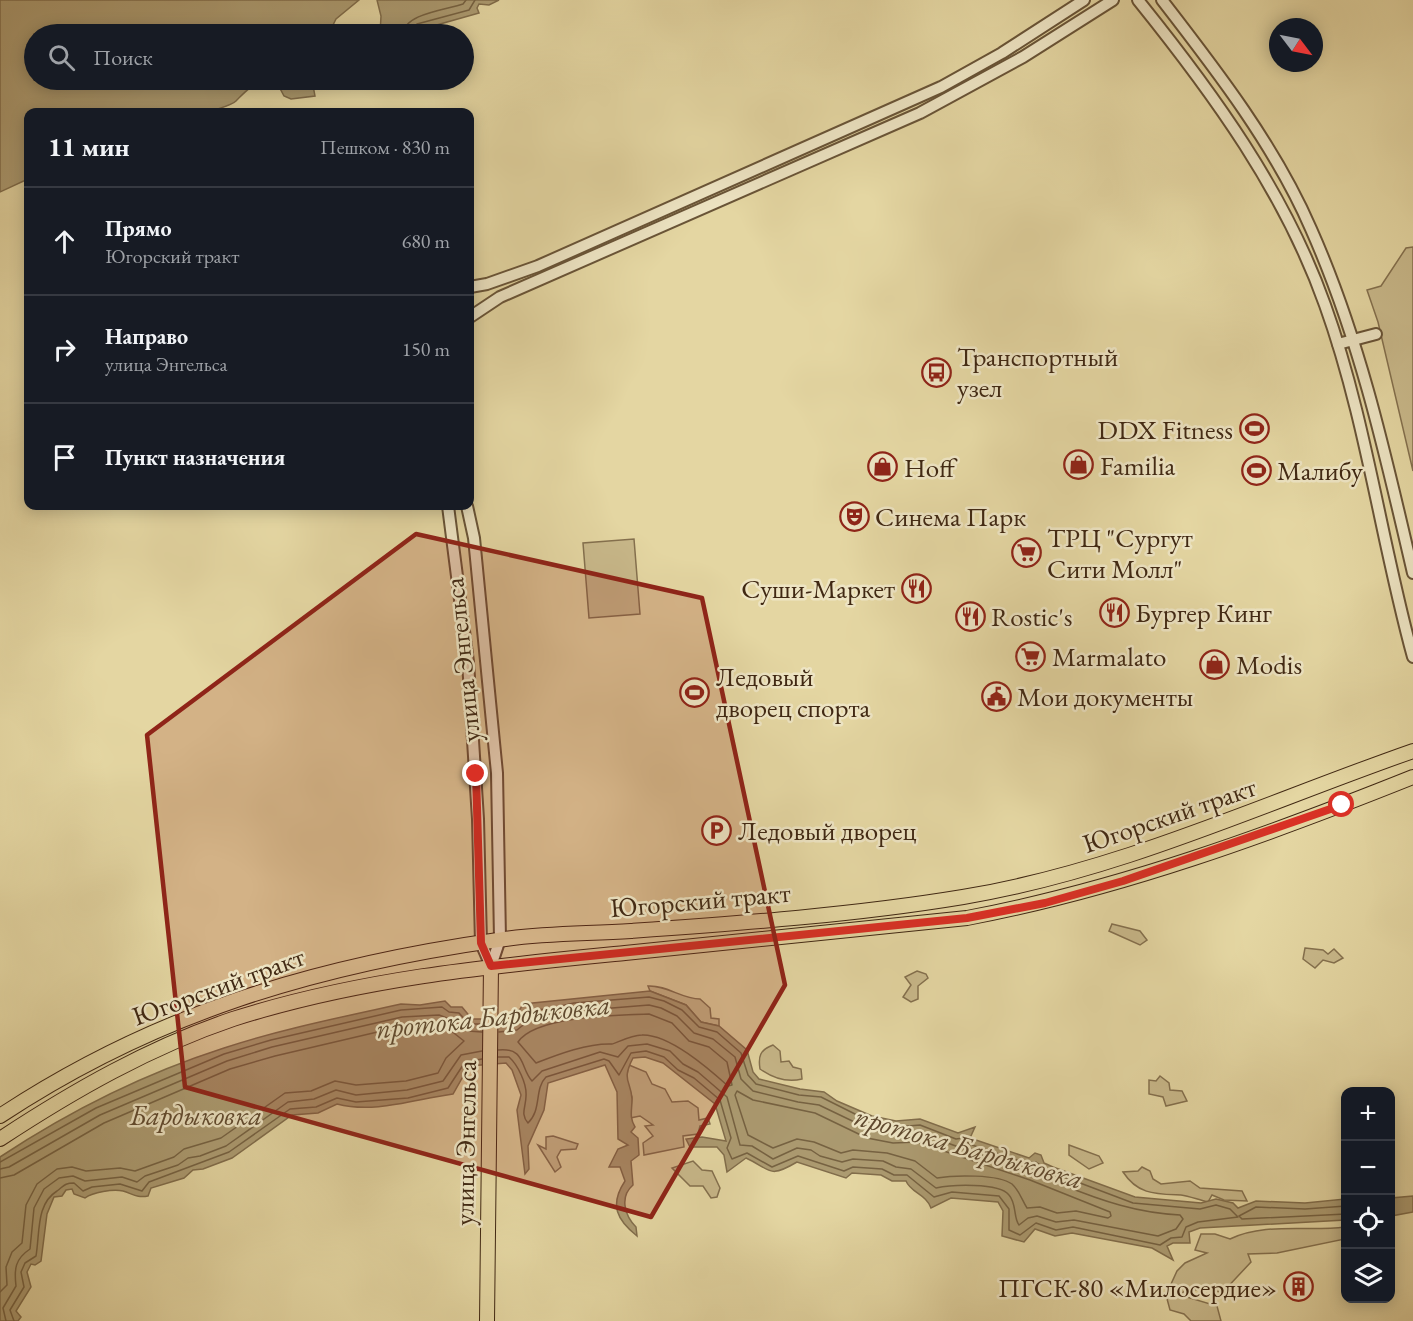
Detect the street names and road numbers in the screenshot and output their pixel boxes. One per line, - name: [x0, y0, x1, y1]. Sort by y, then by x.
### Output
- street label: улица Энгельса: [436, 576, 488, 744]
- street label: Югорский тракт: [1078, 769, 1260, 861]
- street label: Югорский тракт: [608, 875, 792, 925]
- street label: Югорский тракт: [127, 939, 309, 1033]
- street label: улица Энгельса: [446, 1060, 484, 1226]

